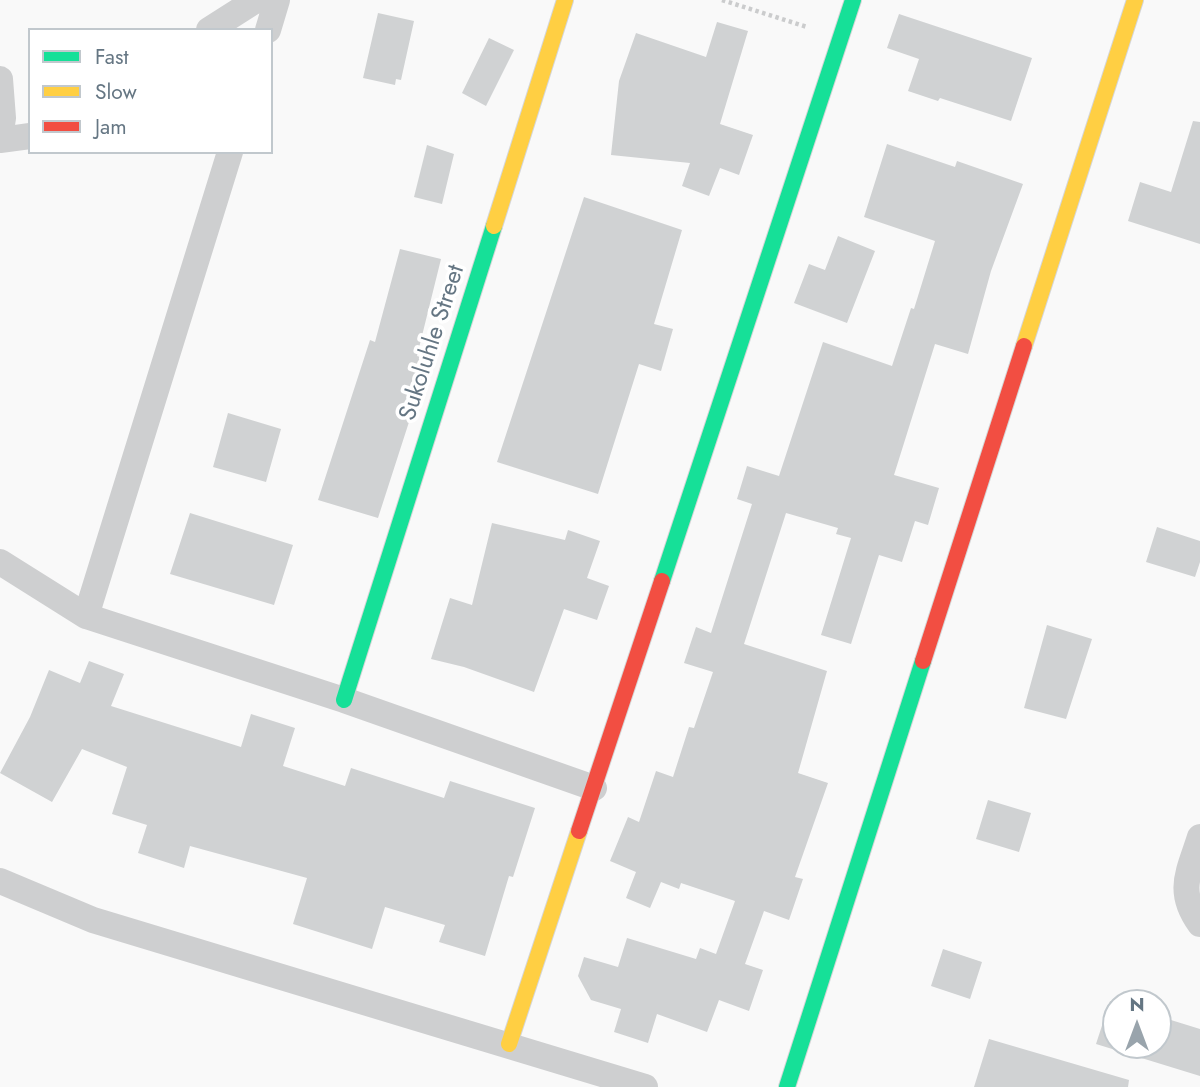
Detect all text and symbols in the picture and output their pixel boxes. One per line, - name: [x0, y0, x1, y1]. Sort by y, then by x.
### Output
- legend: [28, 28, 273, 154]
- text: Fast: [95, 42, 128, 72]
- text: Slow: [95, 77, 137, 107]
- text: Jam: [95, 112, 127, 142]
- street label: Sukoluhle Street: [394, 261, 472, 425]
- north arrow: [1102, 989, 1172, 1059]
- text: N: [1129, 991, 1145, 1018]

